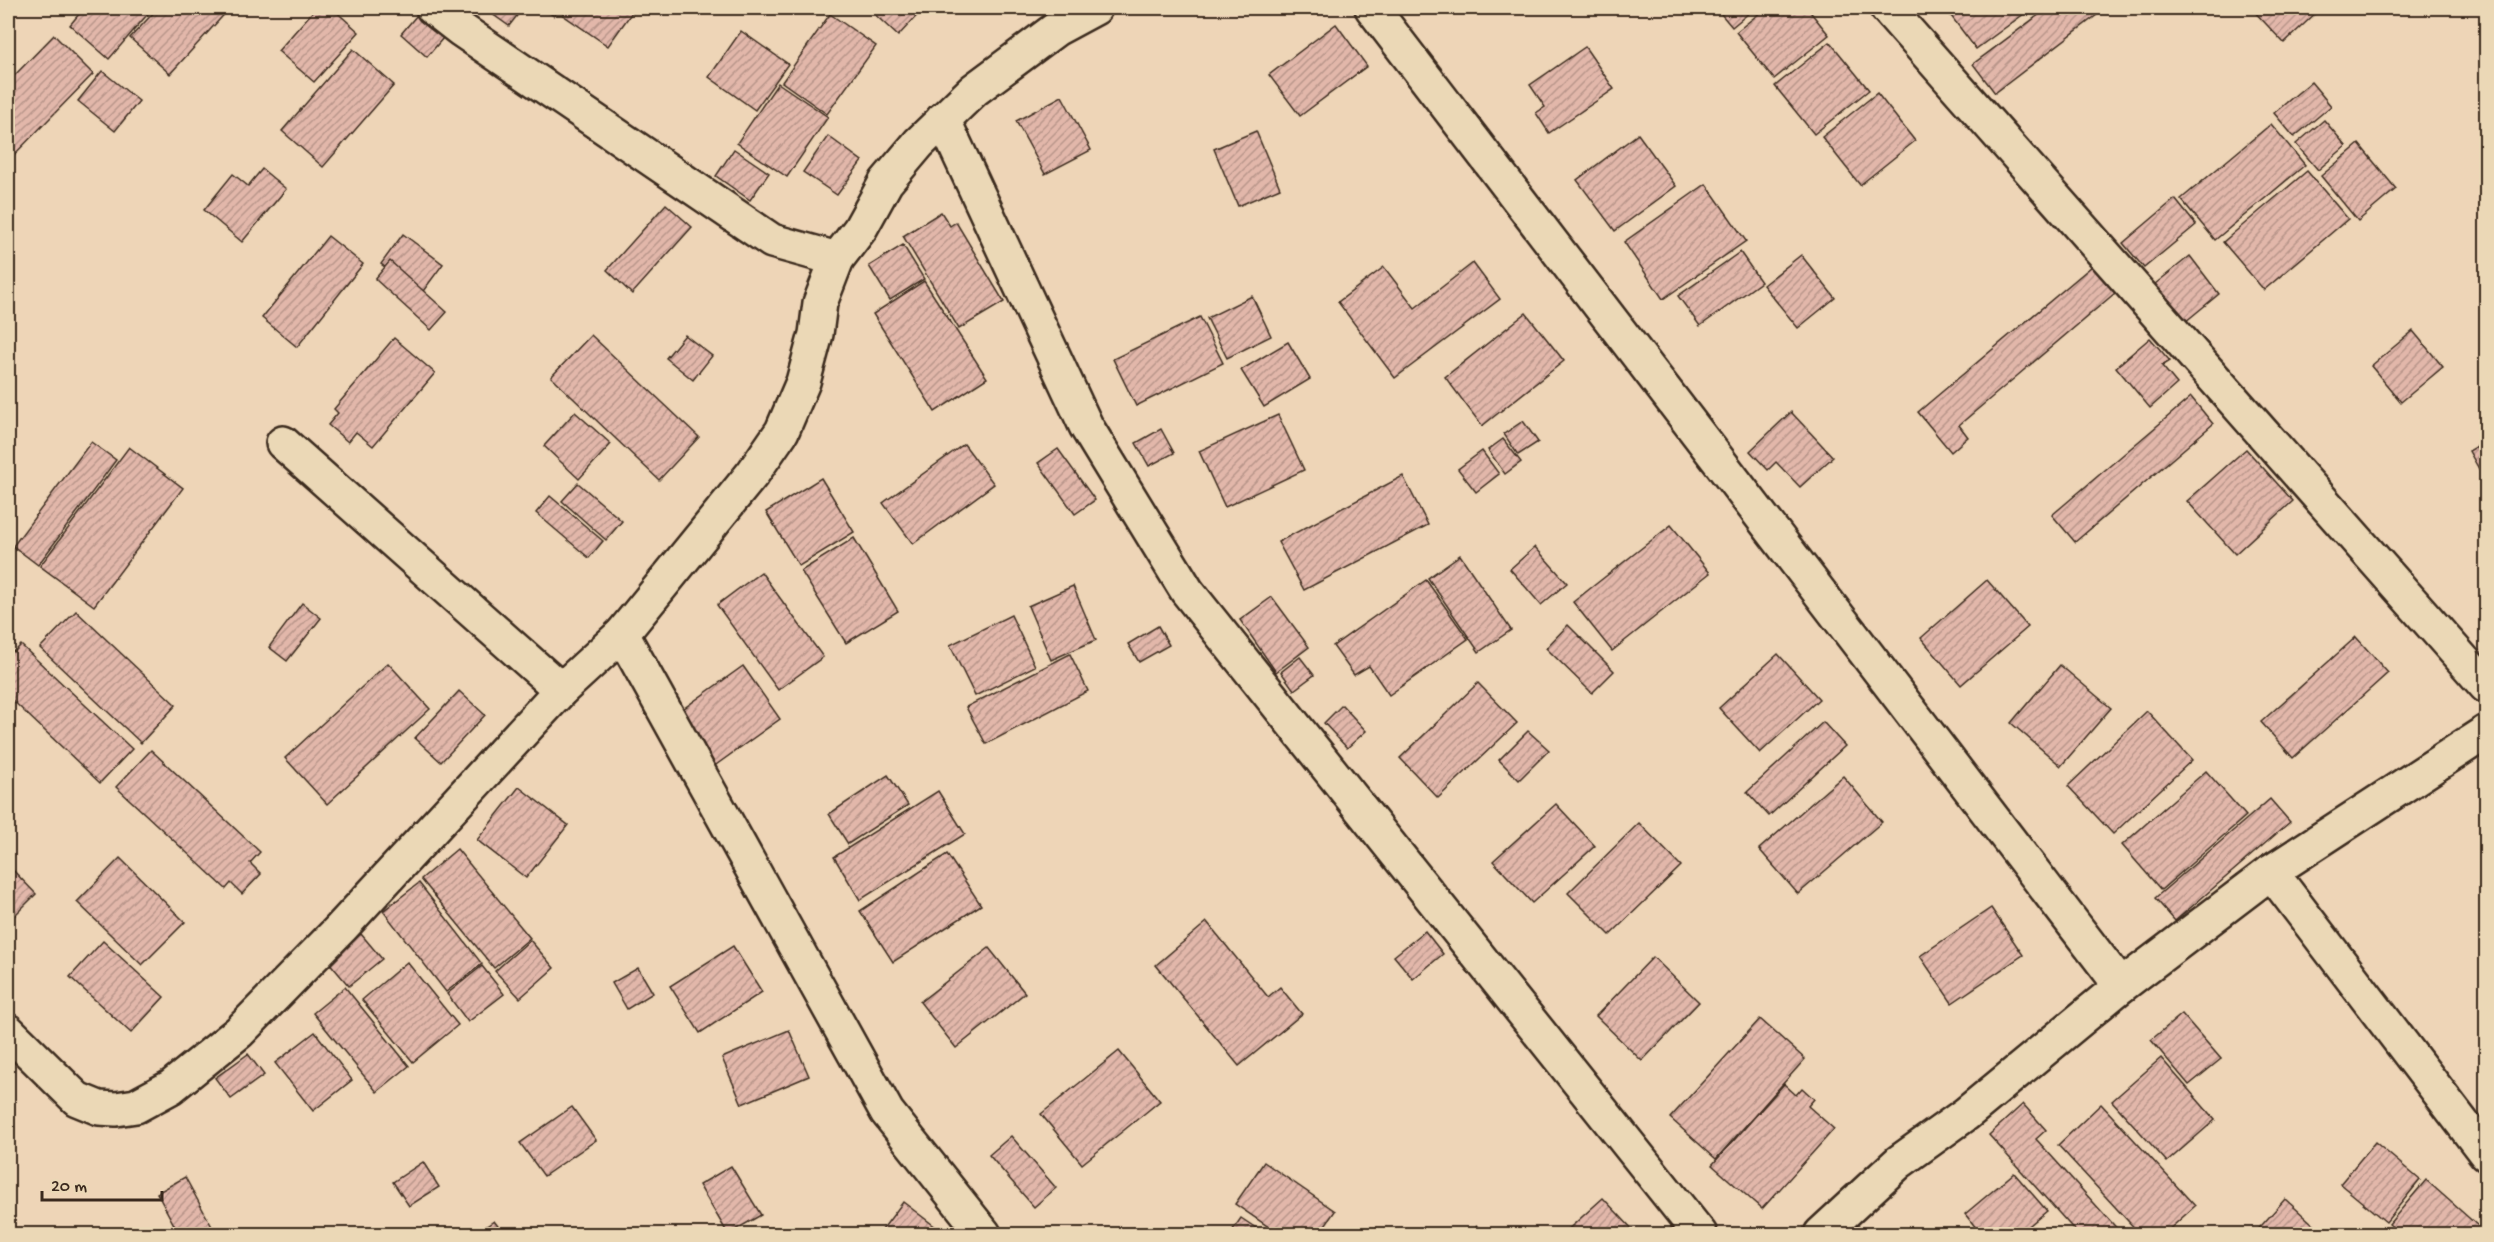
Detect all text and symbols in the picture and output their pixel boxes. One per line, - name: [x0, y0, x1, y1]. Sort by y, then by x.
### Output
- scale bar: [42, 1164, 162, 1202]
- text: 20 m: [51, 1177, 87, 1198]

